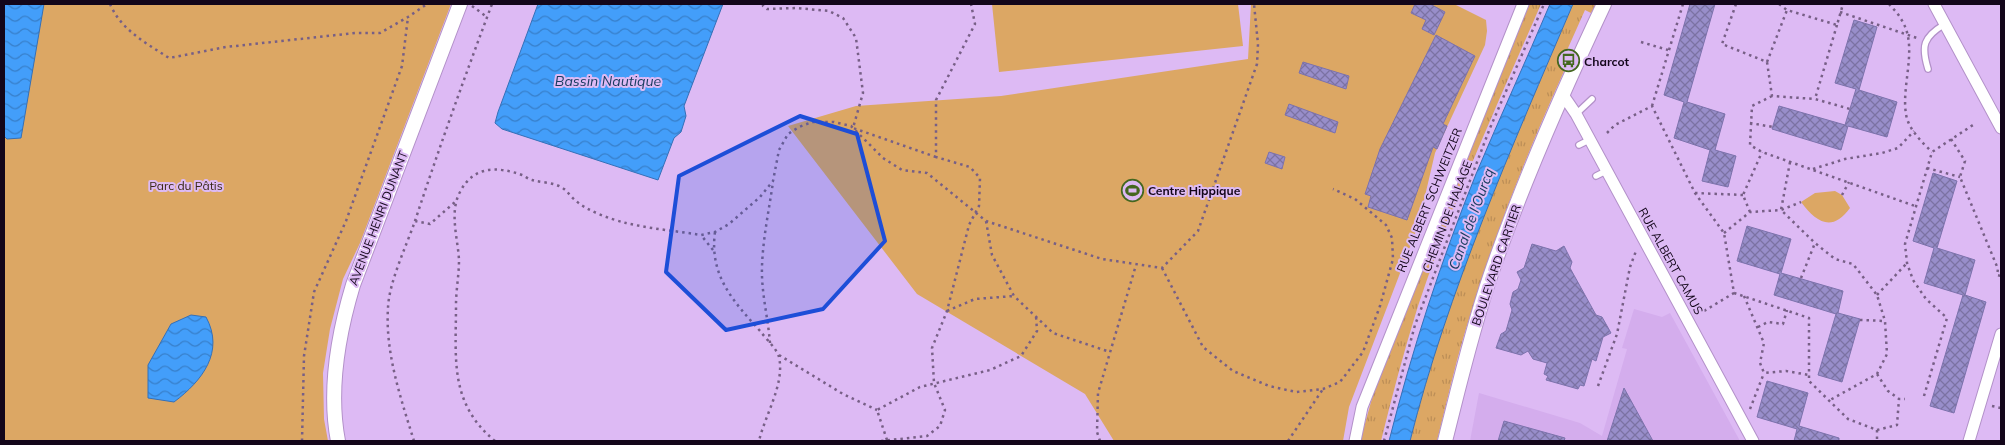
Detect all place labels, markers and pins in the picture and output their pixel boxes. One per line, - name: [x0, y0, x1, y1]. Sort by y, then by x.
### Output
- bus stop icon: Charcot: [1556, 49, 1580, 73]
- place label: Charcot: [1584, 54, 1629, 69]
- sports icon: Centre Hippique: [1120, 178, 1144, 202]
- place label: Centre Hippique: [1148, 183, 1241, 198]

